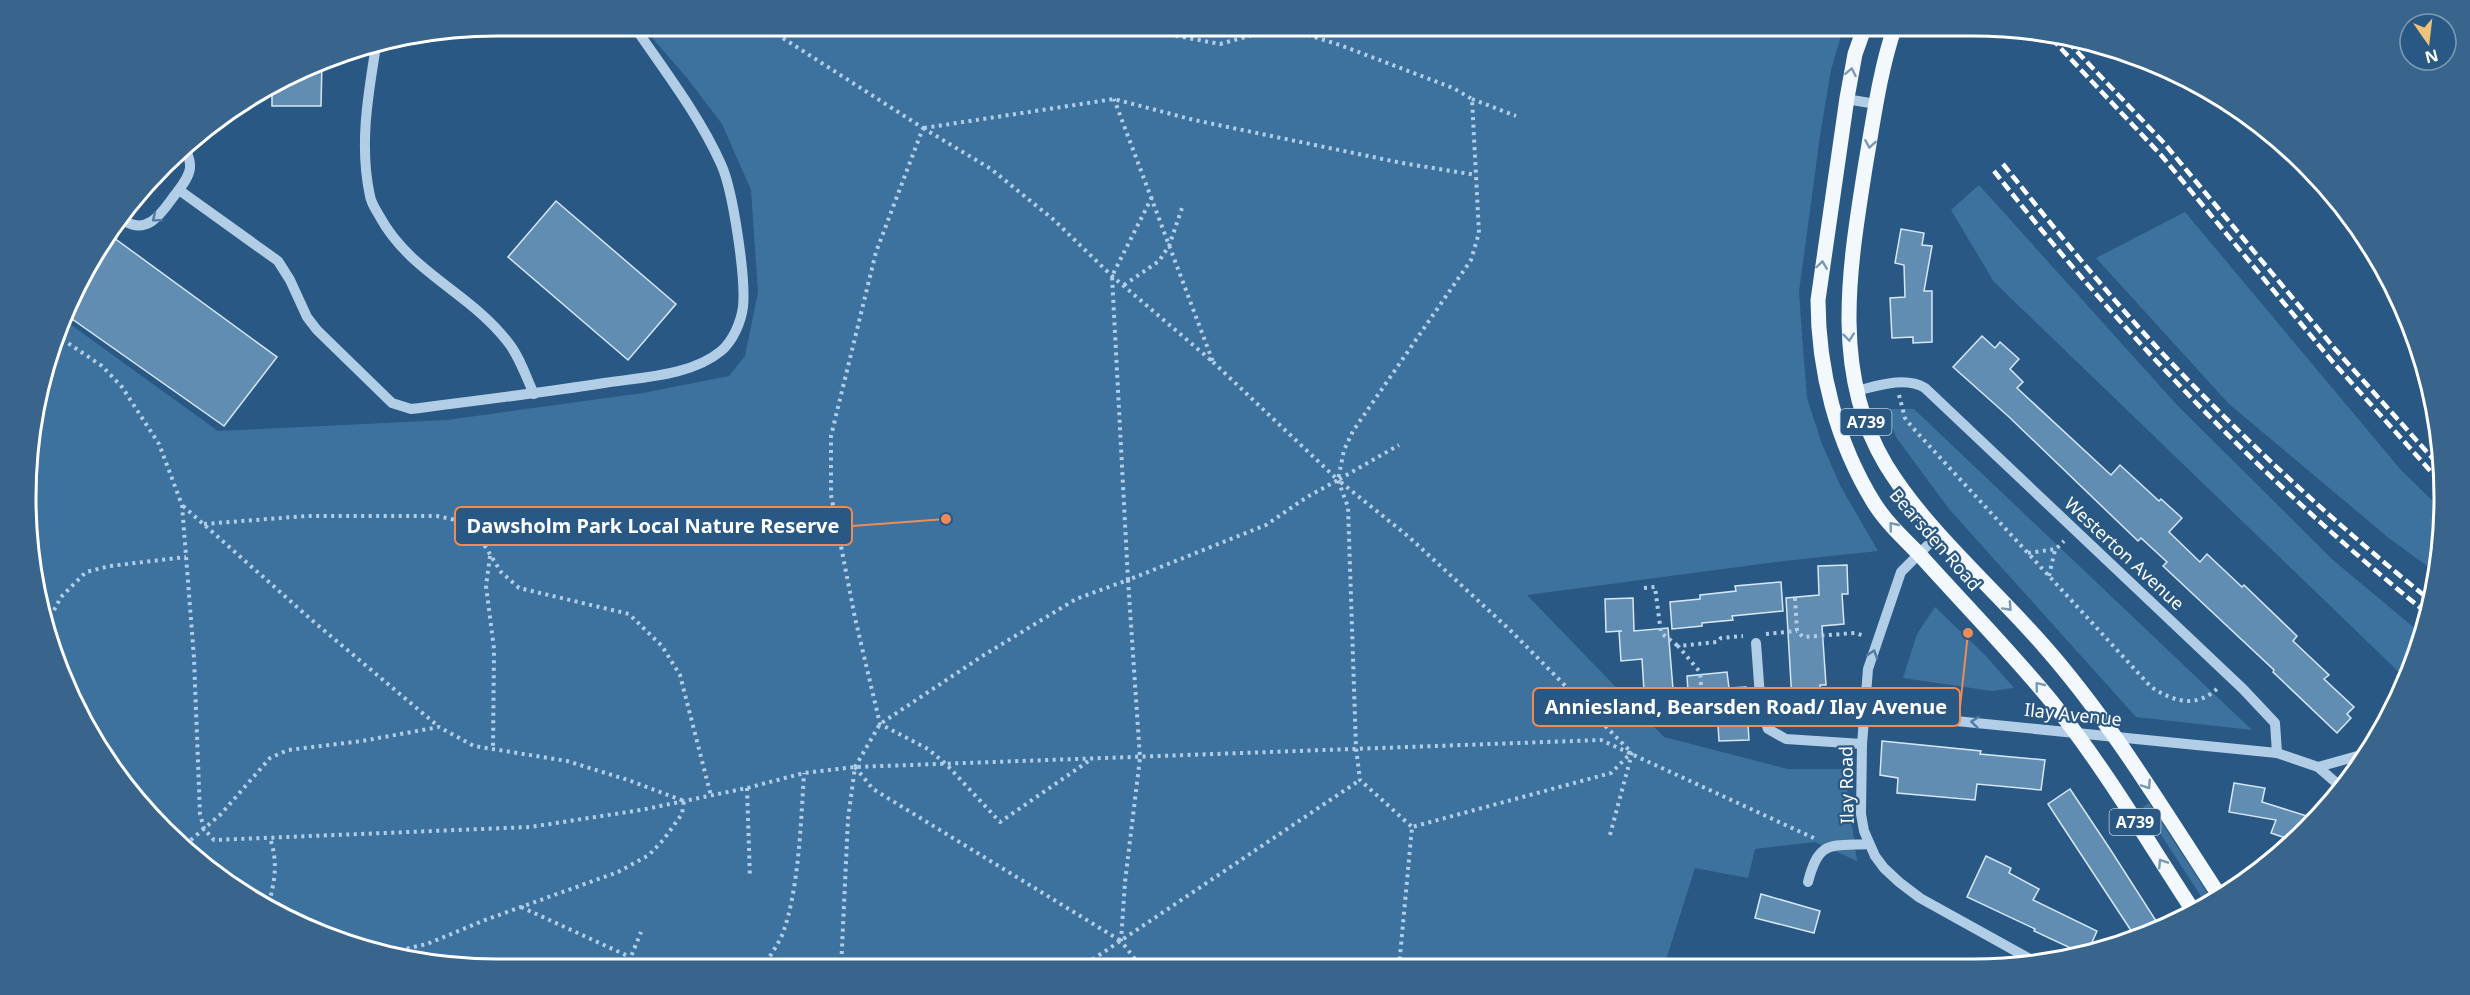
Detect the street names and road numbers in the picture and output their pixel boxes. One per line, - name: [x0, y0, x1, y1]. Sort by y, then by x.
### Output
- road number: A739: [1840, 409, 1892, 435]
- street label: Bearsden Road: [1885, 483, 1987, 596]
- street label: Westerton Avenue: [2060, 491, 2190, 615]
- street label: Ilay Avenue: [2023, 697, 2123, 731]
- street label: Ilay Road: [1833, 746, 1859, 824]
- road number: A739: [2110, 809, 2160, 835]

